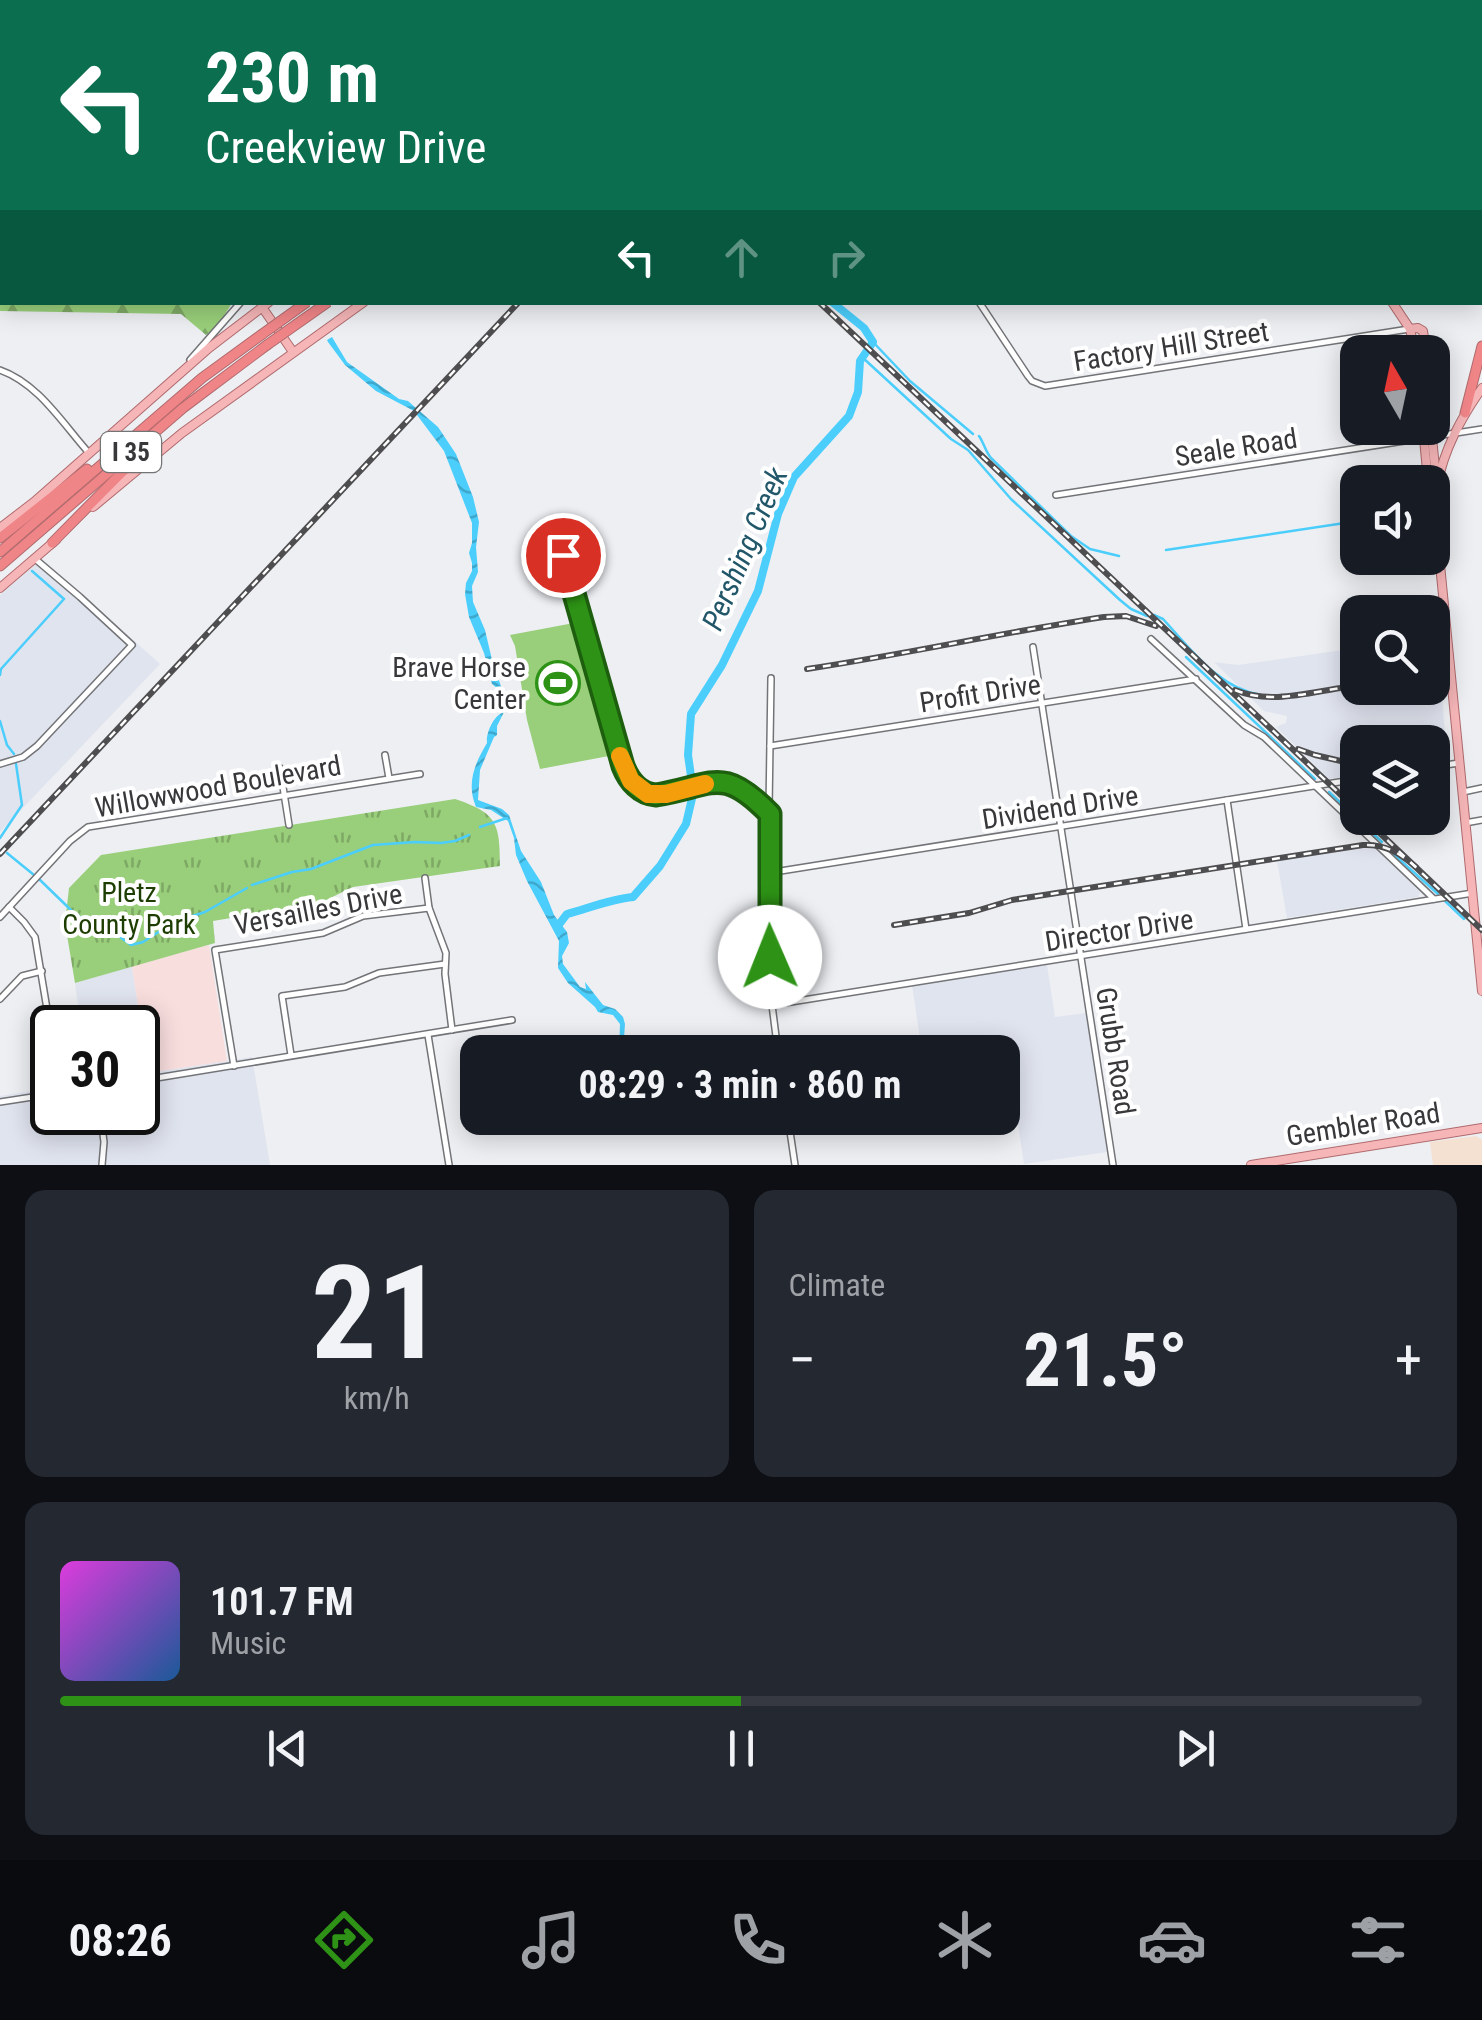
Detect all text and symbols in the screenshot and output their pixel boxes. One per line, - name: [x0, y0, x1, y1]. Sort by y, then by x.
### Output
- text: 230 m: [205, 37, 379, 119]
- icon: left: [40, 40, 170, 170]
- text: Creekview Drive: [205, 121, 486, 174]
- icon: left: [609, 230, 664, 285]
- icon: ahead: [714, 230, 769, 285]
- icon: right: [819, 230, 874, 285]
- street label: Factory Hill Street: [1071, 315, 1271, 378]
- north arrow: [1340, 335, 1450, 445]
- map controls: [1340, 335, 1450, 835]
- street label: Seale Road: [1173, 422, 1300, 473]
- road number: I 35: [101, 432, 161, 472]
- water label: Pershing Creek: [695, 461, 795, 635]
- button: sound: [1340, 465, 1450, 575]
- pin: [521, 513, 606, 598]
- icon: arrive: [536, 528, 591, 583]
- button: search: [1340, 595, 1450, 705]
- place label: Brave Horse Center: [392, 651, 526, 716]
- sports icon: Brave Horse Center: [535, 660, 581, 706]
- street label: Profit Drive: [917, 668, 1043, 719]
- button: layers: [1340, 725, 1450, 835]
- street label: Willowwood Boulevard: [93, 749, 344, 824]
- street label: Dividend Drive: [980, 779, 1140, 836]
- park label: Pletz County Park: [62, 876, 196, 941]
- street label: Versailles Drive: [231, 877, 405, 942]
- street label: Director Drive: [1043, 902, 1196, 958]
- position arrow: [718, 905, 822, 1009]
- street label: Grubb Road: [1089, 985, 1142, 1117]
- speed limit sign: 30: [30, 1005, 160, 1135]
- text: 08:29 · 3 min · 860 m: [579, 1063, 901, 1107]
- street label: Gembler Road: [1284, 1096, 1442, 1153]
- text: 21: [311, 1237, 442, 1390]
- text: Climate: [789, 1266, 885, 1304]
- text: 21.5°: [1023, 1316, 1188, 1404]
- text: −: [789, 1328, 816, 1392]
- text: +: [1395, 1328, 1422, 1392]
- text: km/h: [344, 1379, 410, 1417]
- text: 101.7 FM: [210, 1580, 354, 1624]
- text: Music: [210, 1624, 286, 1662]
- icon: previous: [260, 1721, 315, 1776]
- icon: pause: [714, 1721, 769, 1776]
- icon: next: [1168, 1721, 1223, 1776]
- icon: directions: [309, 1905, 379, 1975]
- icon: music: [516, 1905, 586, 1975]
- icon: phone: [723, 1905, 793, 1975]
- icon: climate: [930, 1905, 1000, 1975]
- icon: car: [1137, 1905, 1207, 1975]
- icon: filters: [1343, 1905, 1413, 1975]
- text: 08:26: [68, 1914, 172, 1967]

